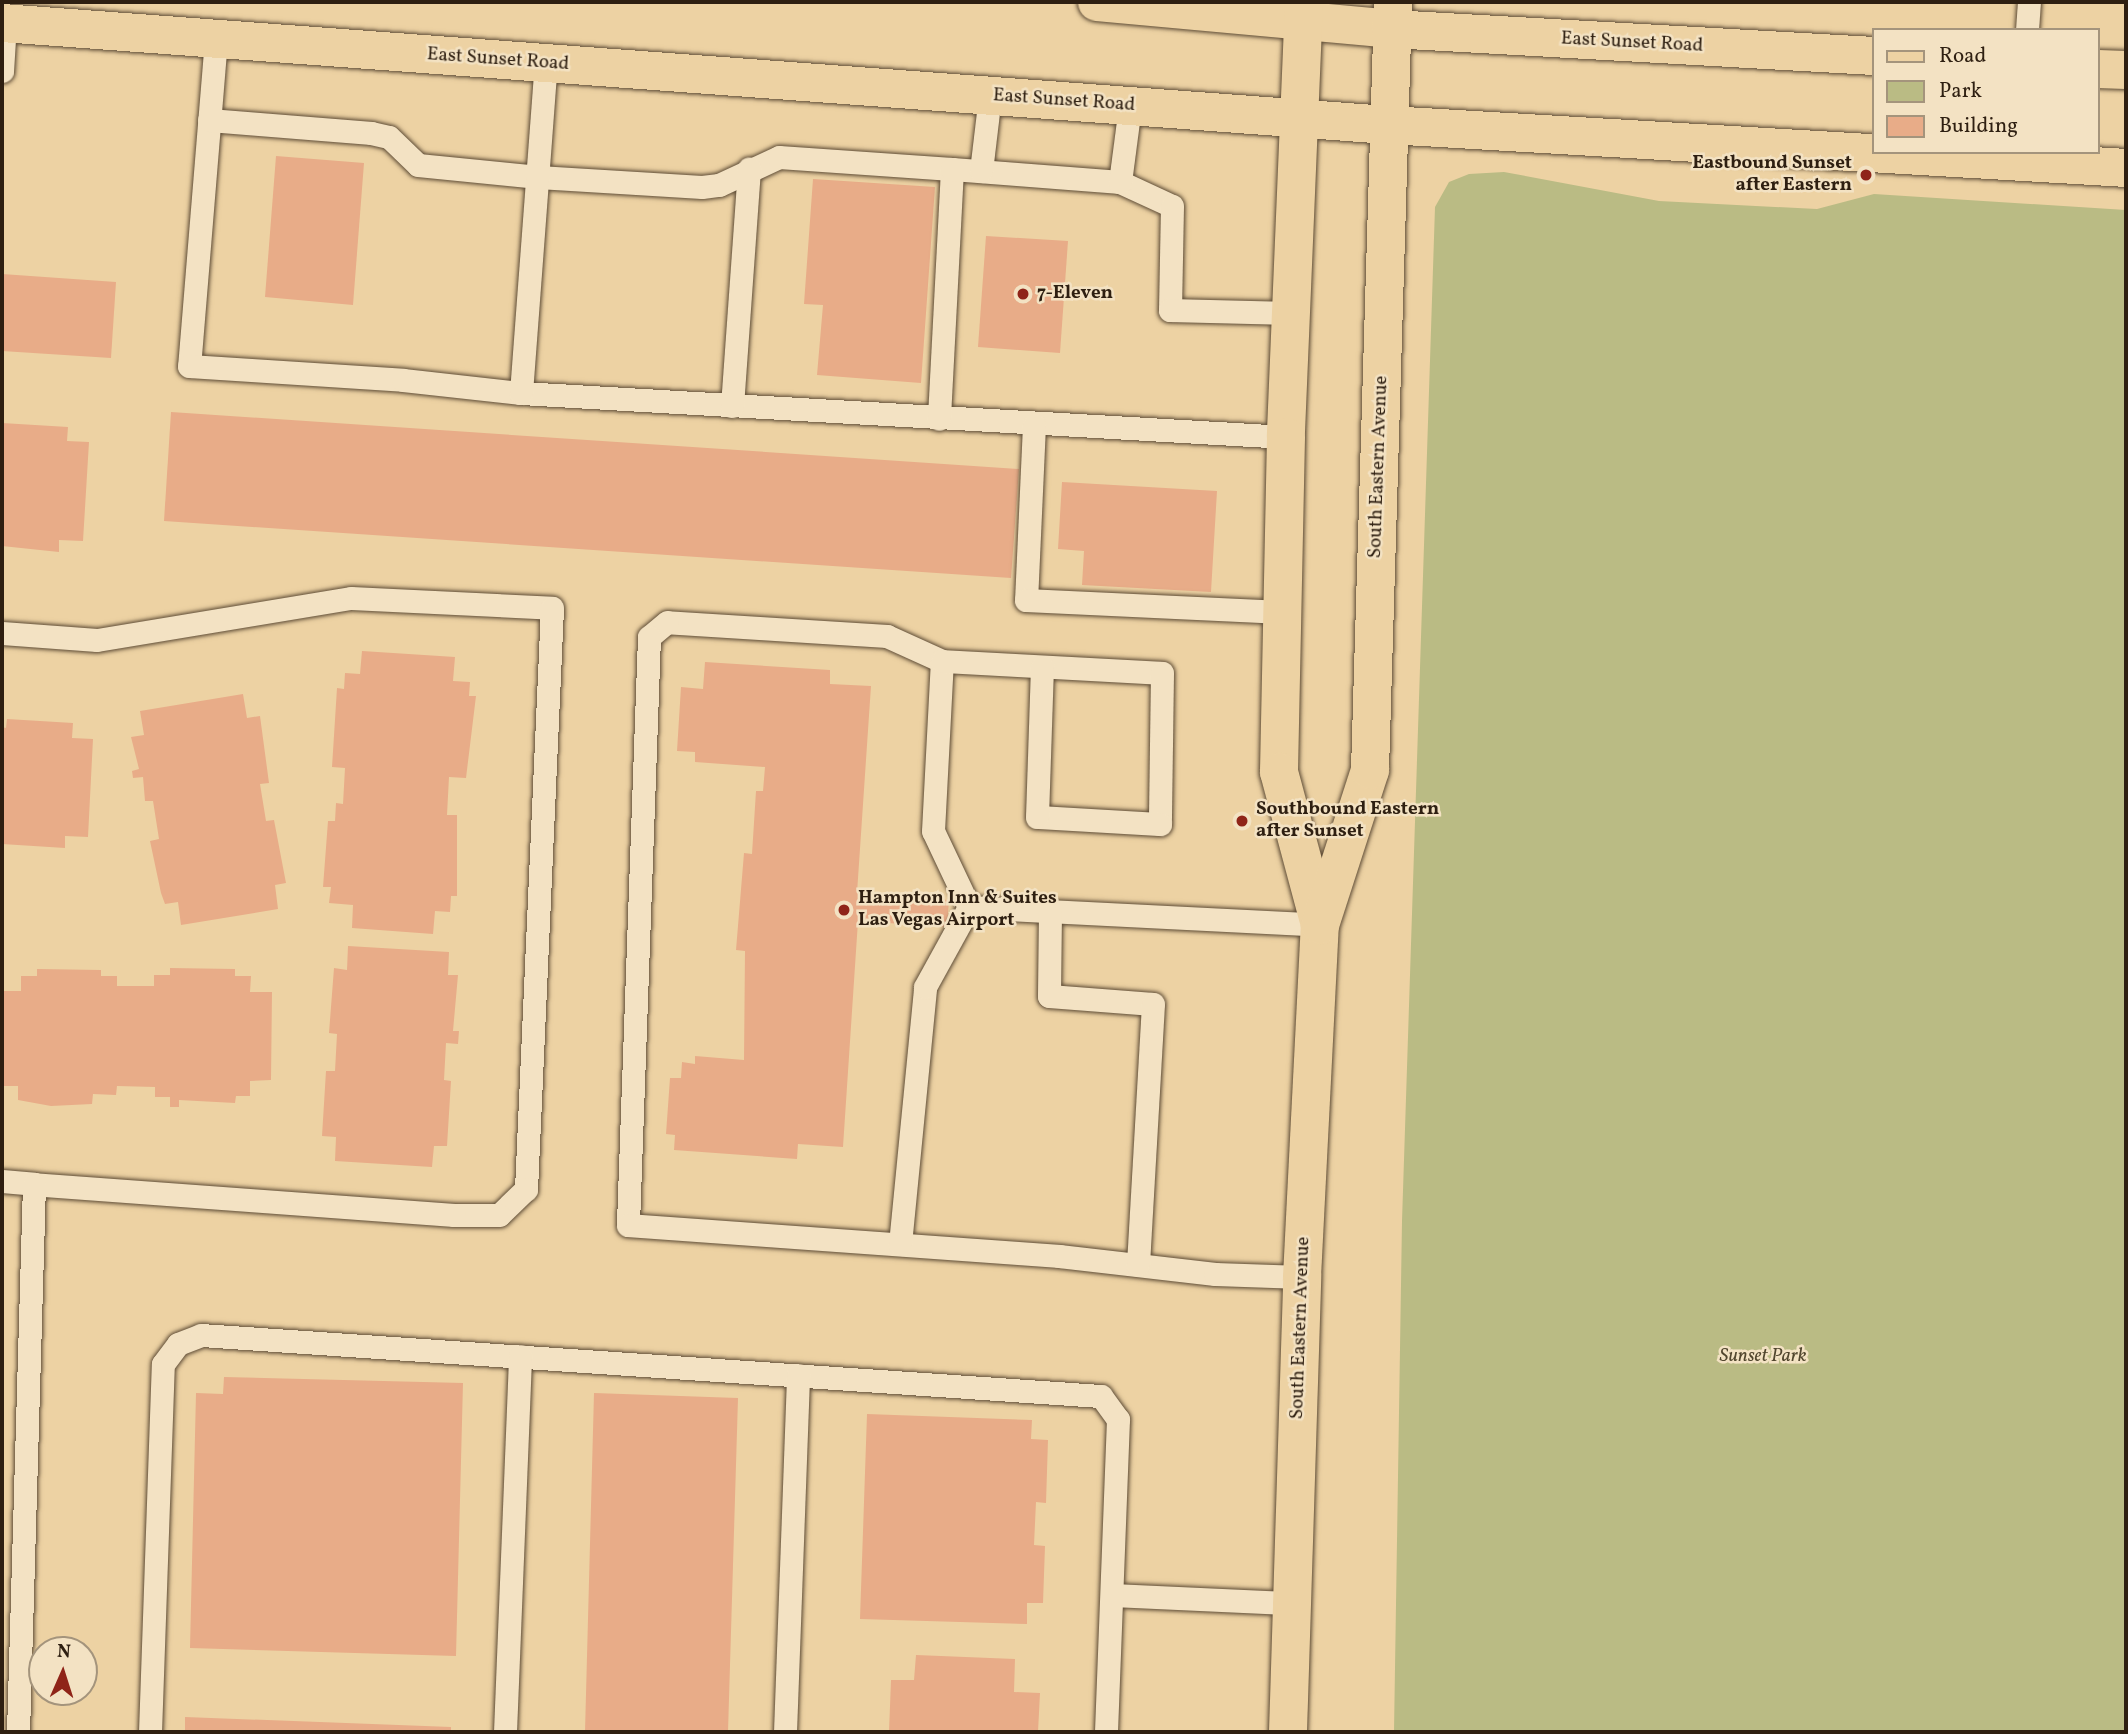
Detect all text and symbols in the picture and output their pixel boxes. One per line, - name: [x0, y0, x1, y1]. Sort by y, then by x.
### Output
- street label: East Sunset Road: [1560, 28, 1704, 58]
- legend: [1872, 28, 2100, 154]
- text: Road: [1939, 42, 1986, 71]
- street label: East Sunset Road: [426, 44, 570, 76]
- text: Park: [1939, 77, 1982, 106]
- street label: East Sunset Road: [992, 85, 1136, 117]
- text: Building: [1939, 112, 2018, 141]
- place label: Eastbound Sunset after Eastern: [1692, 153, 1852, 197]
- marker: Eastbound Sunset after Eastern: [1858, 167, 1874, 183]
- place label: 7-Eleven: [1037, 283, 1113, 305]
- marker: 7-Eleven: [1015, 286, 1031, 302]
- street label: South Eastern Avenue: [1364, 375, 1394, 559]
- place label: Southbound Eastern after Sunset: [1256, 799, 1439, 843]
- marker: Southbound Eastern after Sunset: [1234, 813, 1250, 829]
- place label: Hampton Inn & Suites Las Vegas Airport: [858, 888, 1057, 932]
- marker: Hampton Inn & Suites Las Vegas Airport: [836, 902, 852, 918]
- street label: South Eastern Avenue: [1286, 1236, 1316, 1420]
- park label: Sunset Park: [1719, 1346, 1807, 1368]
- north arrow: [28, 1636, 98, 1706]
- text: N: [56, 1639, 72, 1665]

